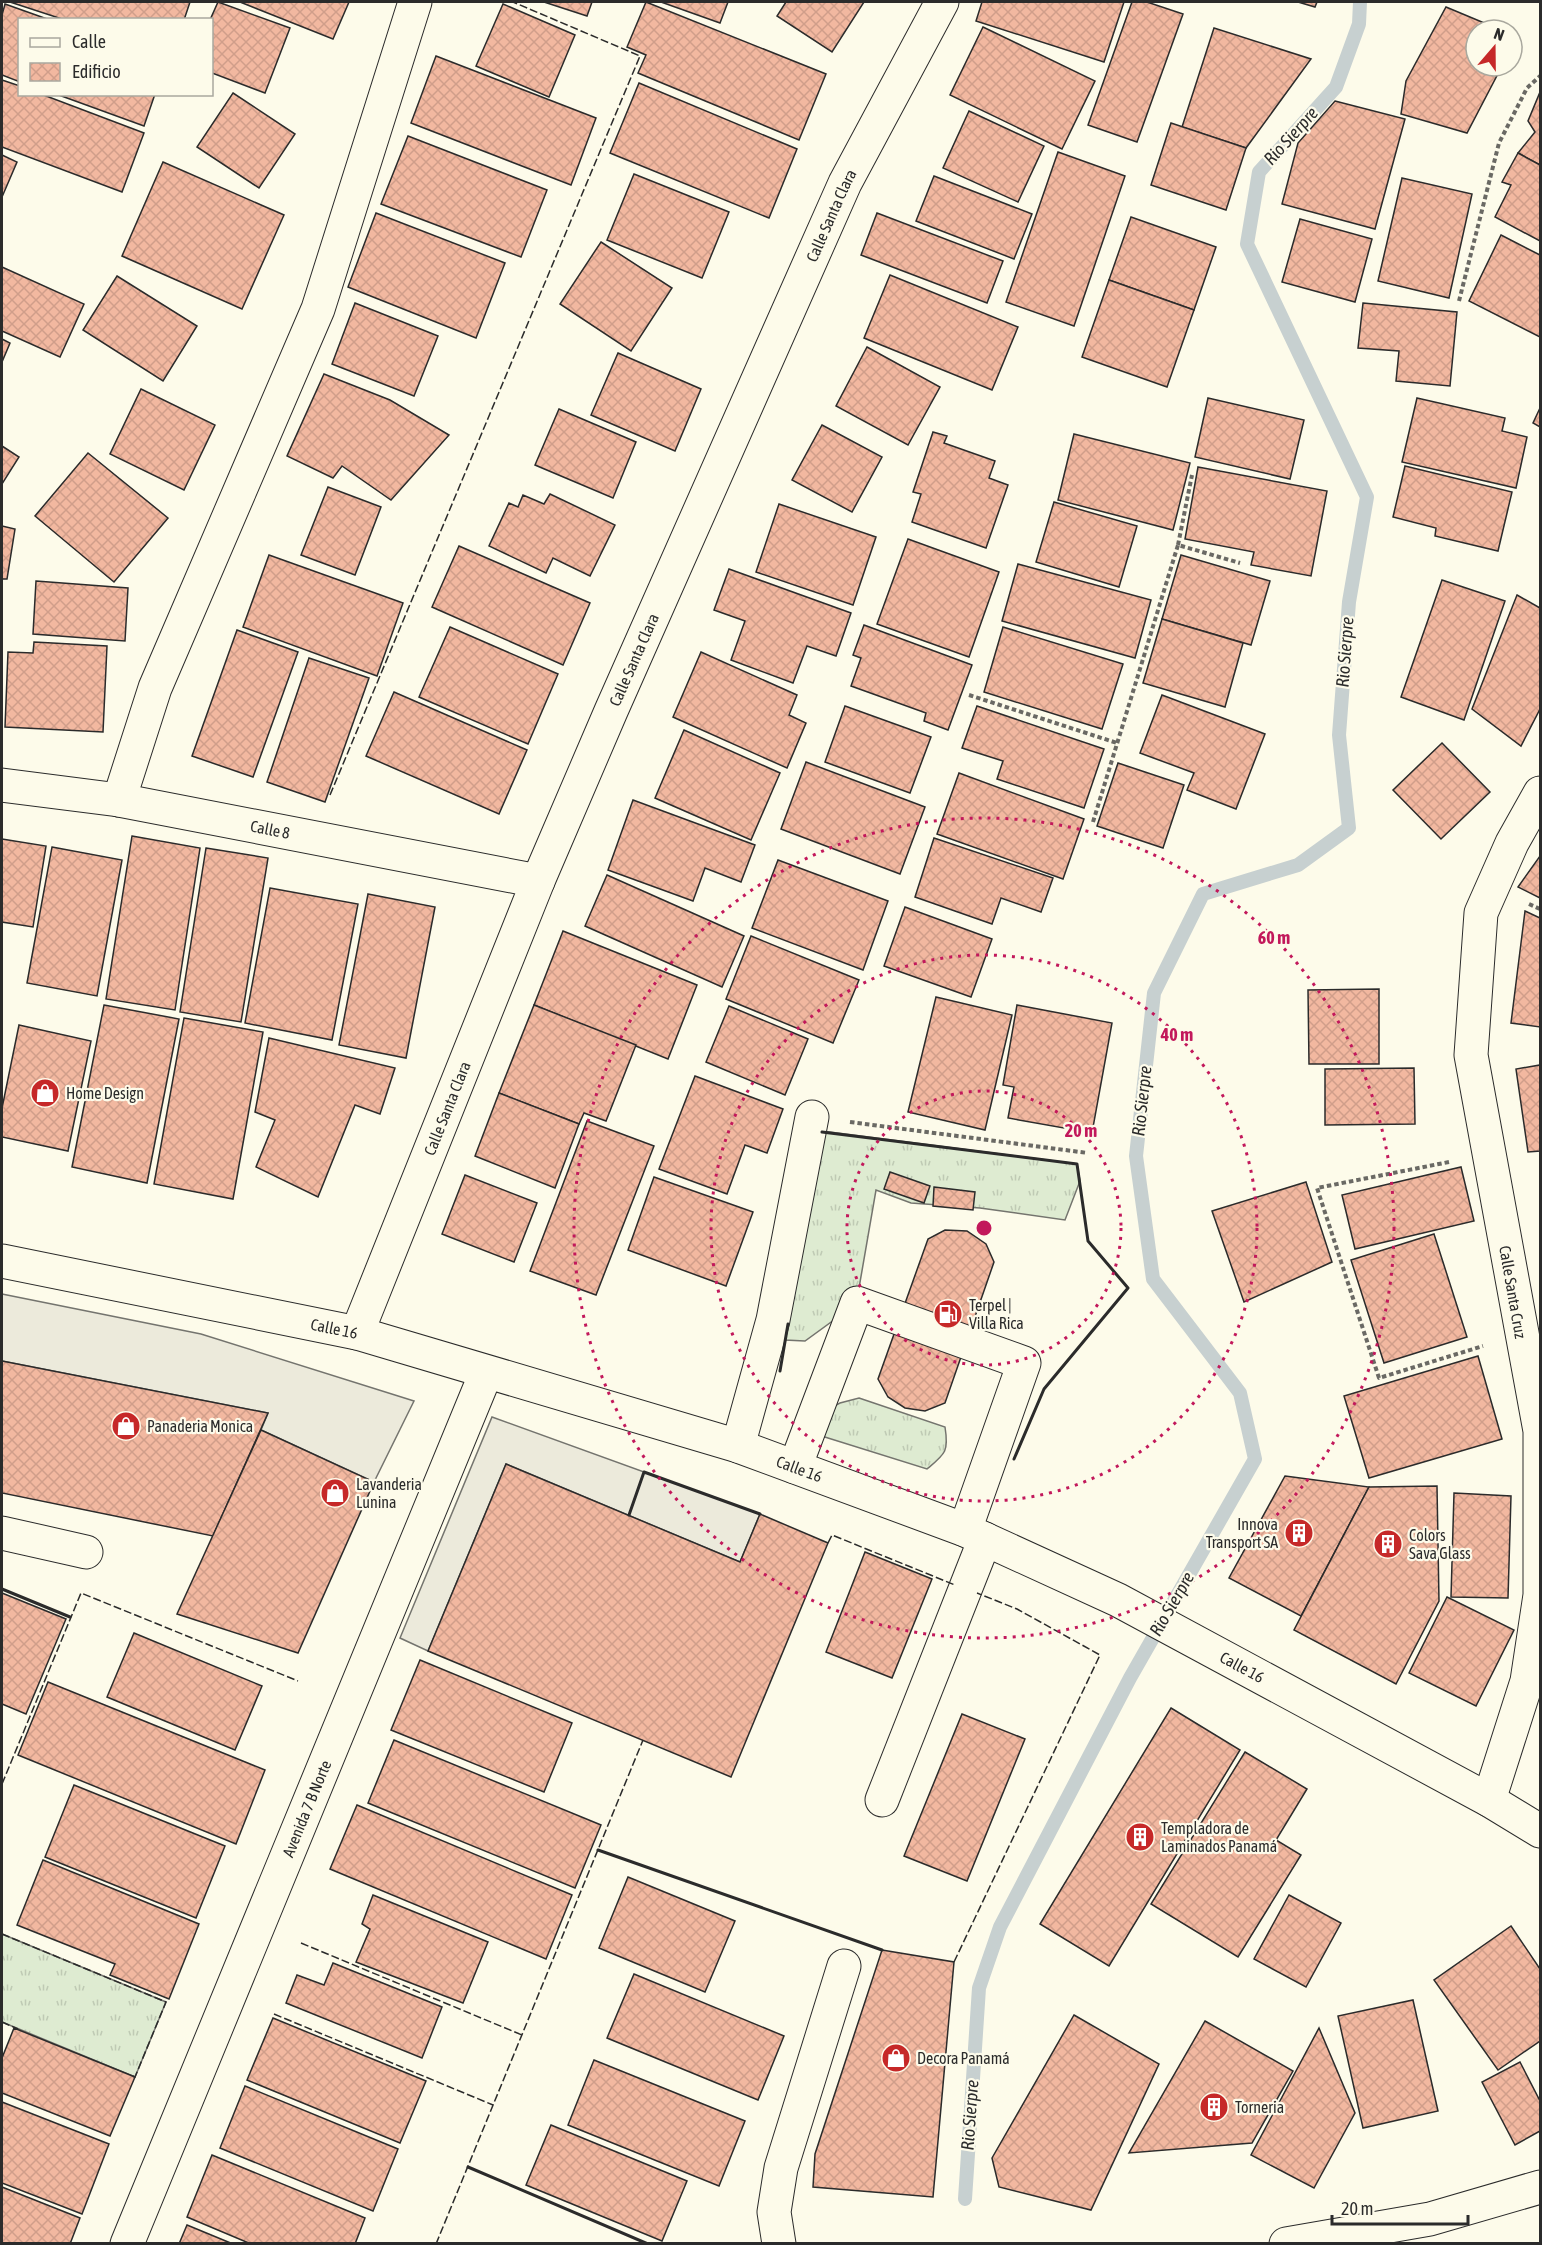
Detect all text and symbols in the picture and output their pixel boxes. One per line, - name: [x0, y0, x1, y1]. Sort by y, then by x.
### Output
- legend: [18, 18, 213, 96]
- north arrow: [1464, 18, 1524, 78]
- text: N: [1492, 24, 1507, 44]
- text: Calle: [72, 31, 106, 52]
- text: Edificio: [72, 61, 121, 82]
- water label: Rio Sierpre: [1259, 102, 1322, 169]
- street label: Calle Santa Clara: [802, 166, 860, 265]
- street label: Calle Santa Clara: [605, 611, 662, 709]
- water label: Rio Sierpre: [1332, 616, 1357, 688]
- street label: Calle 8: [249, 817, 292, 842]
- text: 60 m: [1258, 927, 1290, 948]
- text: 40 m: [1160, 1024, 1193, 1045]
- street label: Calle Santa Clara: [420, 1059, 474, 1158]
- water label: Rio Sierpre: [1127, 1065, 1156, 1137]
- shop icon: Home Design: [29, 1077, 61, 1109]
- place label: Home Design: [66, 1084, 144, 1103]
- text: 20 m: [1065, 1120, 1097, 1141]
- centre of rings: [974, 1218, 994, 1238]
- street label: Calle Santa Cruz: [1496, 1244, 1530, 1340]
- place label: Terpel | Villa Rica: [969, 1296, 1024, 1332]
- fuel station icon: Terpel | Villa Rica: [932, 1298, 964, 1330]
- street label: Calle 16: [309, 1315, 359, 1342]
- shop icon: Panaderia Monica: [110, 1410, 142, 1442]
- place label: Panaderia Monica: [147, 1417, 253, 1435]
- street label: Calle 16: [774, 1452, 825, 1485]
- place label: Lavanderia Lunina: [356, 1475, 422, 1511]
- shop icon: Lavanderia Lunina: [319, 1477, 351, 1509]
- place label: Innova Transport SA: [1206, 1515, 1278, 1552]
- building icon: Innova Transport SA: [1283, 1517, 1315, 1549]
- place label: Colors Sava Glass: [1409, 1526, 1471, 1562]
- building icon: Colors Sava Glass: [1372, 1528, 1404, 1560]
- water label: Rio Sierpre: [1145, 1568, 1198, 1640]
- street label: Calle 16: [1217, 1648, 1267, 1686]
- street label: Avenida 7 B Norte: [279, 1757, 334, 1860]
- place label: Templadora de Laminados Panamá: [1161, 1819, 1277, 1855]
- building icon: Templadora de Laminados Panamá: [1124, 1821, 1156, 1853]
- shop icon: Decora Panamá: [880, 2042, 912, 2074]
- place label: Decora Panamá: [917, 2049, 1010, 2067]
- water label: Rio Sierpre: [957, 2079, 982, 2151]
- building icon: Torneria: [1198, 2091, 1230, 2123]
- place label: Torneria: [1235, 2098, 1284, 2116]
- scale bar: [1332, 2188, 1468, 2226]
- text: 20 m: [1341, 2198, 1373, 2219]

